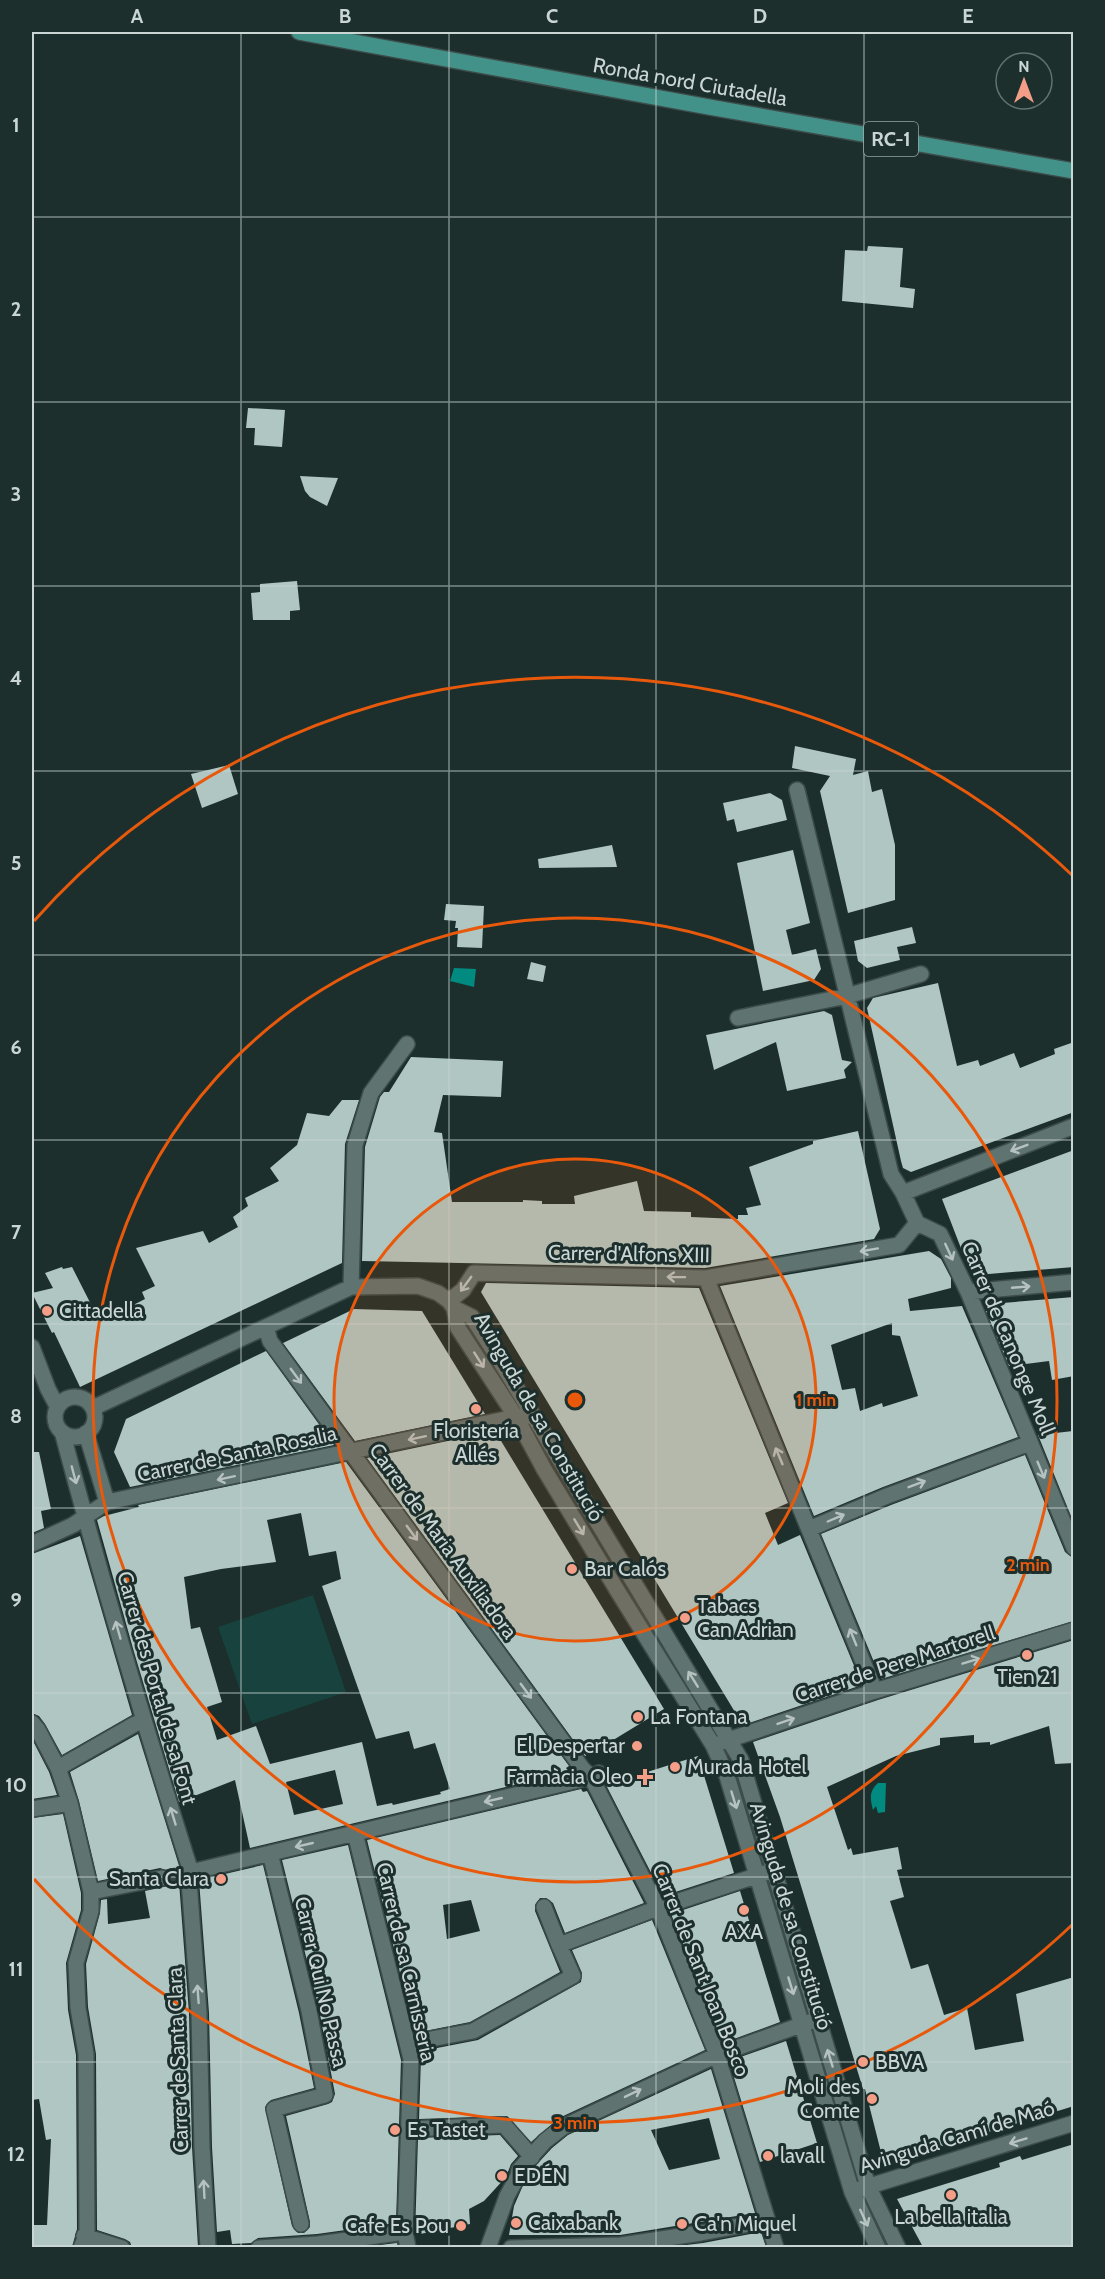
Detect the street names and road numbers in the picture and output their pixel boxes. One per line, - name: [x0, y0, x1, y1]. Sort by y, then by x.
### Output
- street label: Ronda nord Ciutadella: [591, 52, 789, 111]
- road number: RC-1: [864, 122, 918, 156]
- street label: Carrer de Canonge Moll: [956, 1237, 1061, 1438]
- street label: Carrer d'Alfons XIII: [548, 1240, 710, 1267]
- street label: Avinguda de sa Constitució: [469, 1308, 610, 1526]
- street label: Carrer de Santa Rosalia: [135, 1420, 339, 1487]
- street label: Carrer de Maria Auxiliadora: [364, 1438, 523, 1643]
- street label: Carrer des Portal de sa Font: [112, 1568, 203, 1807]
- street label: Carrer de Pere Martorell: [792, 1619, 998, 1708]
- street label: Avinguda de sa Constitució: [745, 1799, 838, 2033]
- street label: Carrer de Sant Joan Bosco: [647, 1859, 756, 2080]
- street label: Carrer de sa Carnisseria: [371, 1860, 442, 2064]
- street label: Carrer Qui No Passa: [290, 1894, 353, 2070]
- street label: Carrer de Santa Clara: [162, 1967, 193, 2153]
- street label: Avinguda Camí de Maó: [856, 2095, 1058, 2178]

